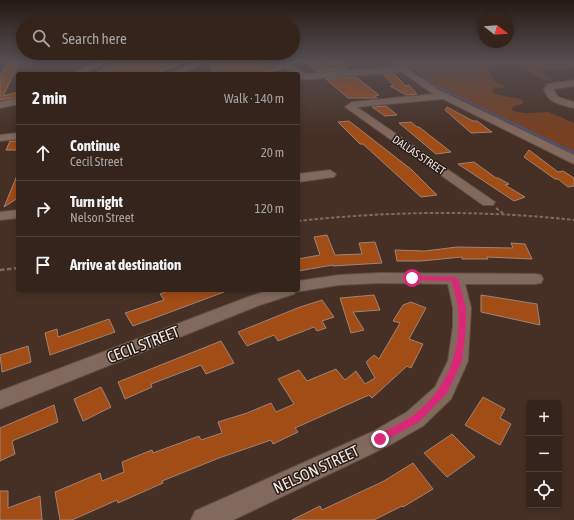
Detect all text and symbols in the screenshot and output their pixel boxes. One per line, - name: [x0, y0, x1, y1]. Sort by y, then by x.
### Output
- north arrow: [478, 12, 514, 48]
- search box: [16, 16, 300, 60]
- icon: search: [30, 27, 52, 49]
- text: Search here: [62, 30, 127, 47]
- text: 2 min: [32, 88, 67, 108]
- text: Walk · 140 m: [224, 91, 284, 106]
- street label: DALLAS STREET: [390, 133, 448, 177]
- text: Continue: [70, 137, 120, 154]
- icon: ahead: [32, 142, 54, 164]
- text: 20 m: [261, 145, 284, 160]
- text: Cecil Street: [70, 154, 123, 169]
- text: Turn right: [70, 193, 123, 210]
- icon: right: [32, 198, 54, 220]
- text: 120 m: [255, 201, 284, 216]
- text: Nelson Street: [70, 210, 134, 225]
- icon: arrive: [32, 254, 54, 276]
- text: Arrive at destination: [70, 256, 181, 273]
- route start: [403, 269, 421, 287]
- street label: CECIL STREET: [104, 322, 182, 366]
- map controls: [526, 400, 562, 508]
- button: +: [526, 400, 562, 436]
- route end: [371, 430, 389, 448]
- button: −: [526, 436, 562, 472]
- street label: NELSON STREET: [270, 441, 362, 497]
- button: locate: [526, 472, 562, 508]

